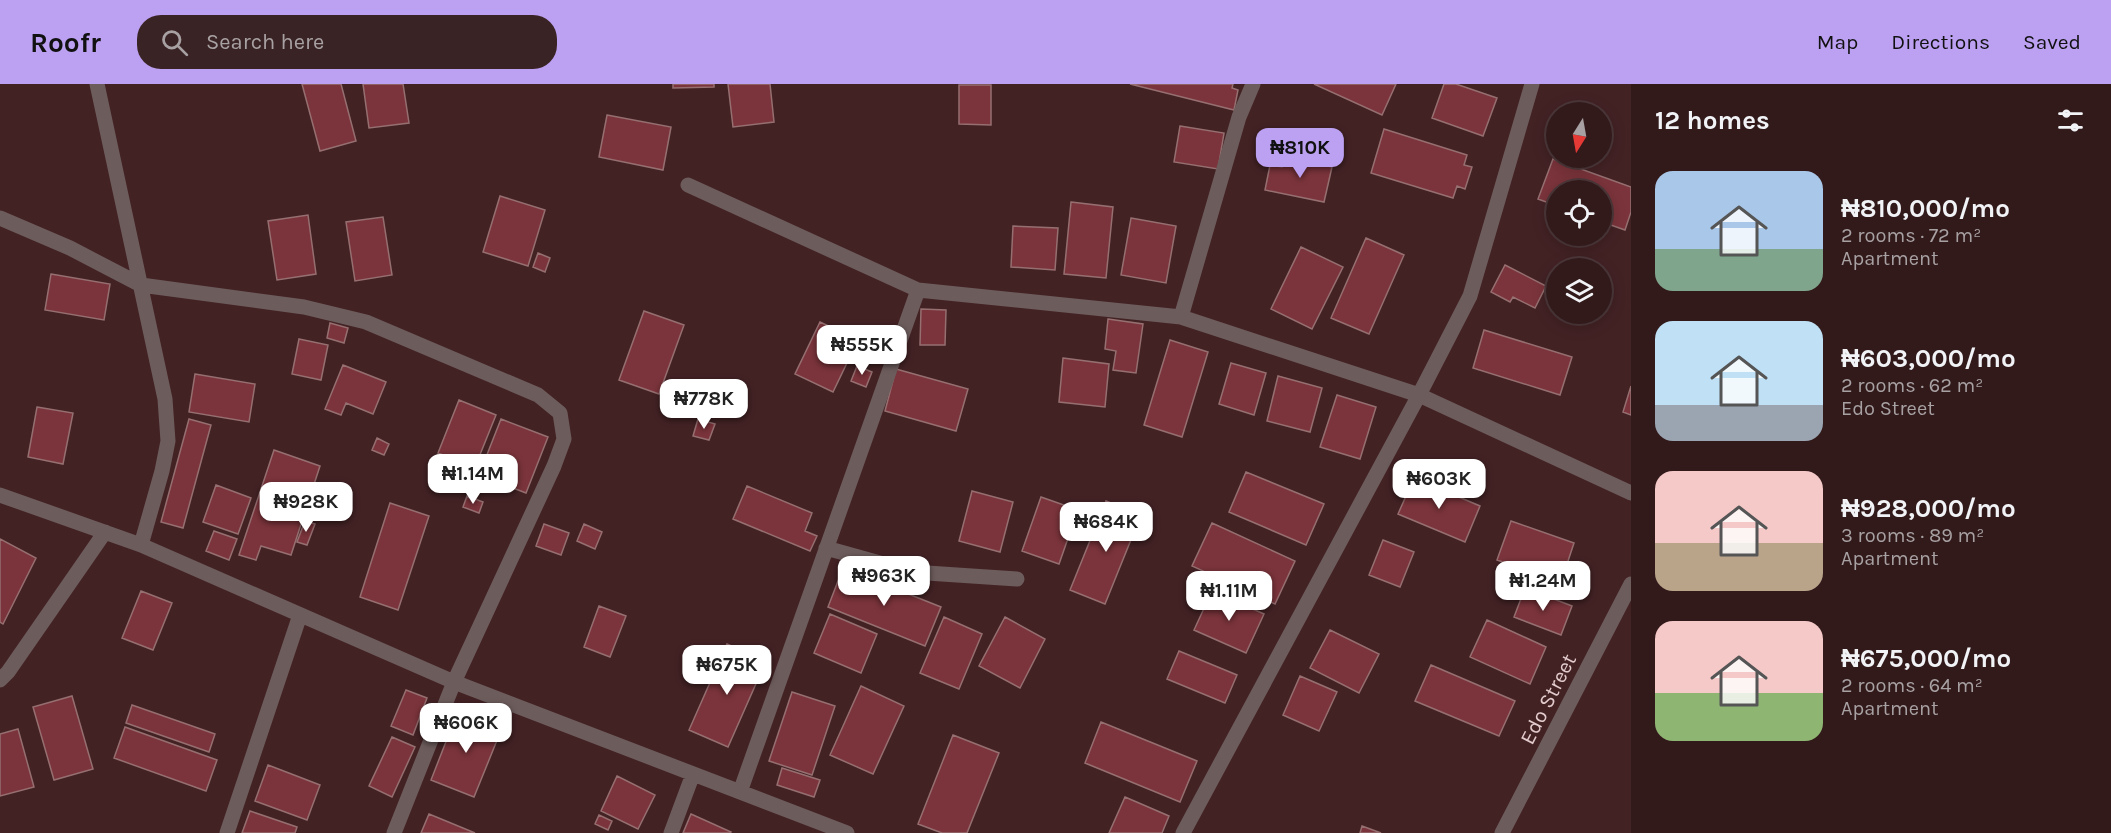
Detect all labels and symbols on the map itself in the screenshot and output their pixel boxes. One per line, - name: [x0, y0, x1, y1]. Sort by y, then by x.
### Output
- north arrow: [1546, 102, 1612, 168]
- pin: ₦810K: [1258, 128, 1342, 179]
- pin: ₦555K: [820, 325, 904, 376]
- pin: ₦778K: [662, 379, 746, 430]
- pin: ₦1.14M: [424, 454, 522, 505]
- pin: ₦603K: [1397, 459, 1481, 510]
- pin: ₦928K: [264, 482, 348, 533]
- pin: ₦684K: [1064, 502, 1148, 553]
- pin: ₦963K: [842, 556, 926, 607]
- pin: ₦1.24M: [1494, 561, 1592, 612]
- pin: ₦1.11M: [1180, 571, 1278, 622]
- pin: ₦675K: [685, 645, 769, 696]
- street label: Edo Street: [1515, 650, 1581, 748]
- pin: ₦606K: [424, 703, 508, 754]

